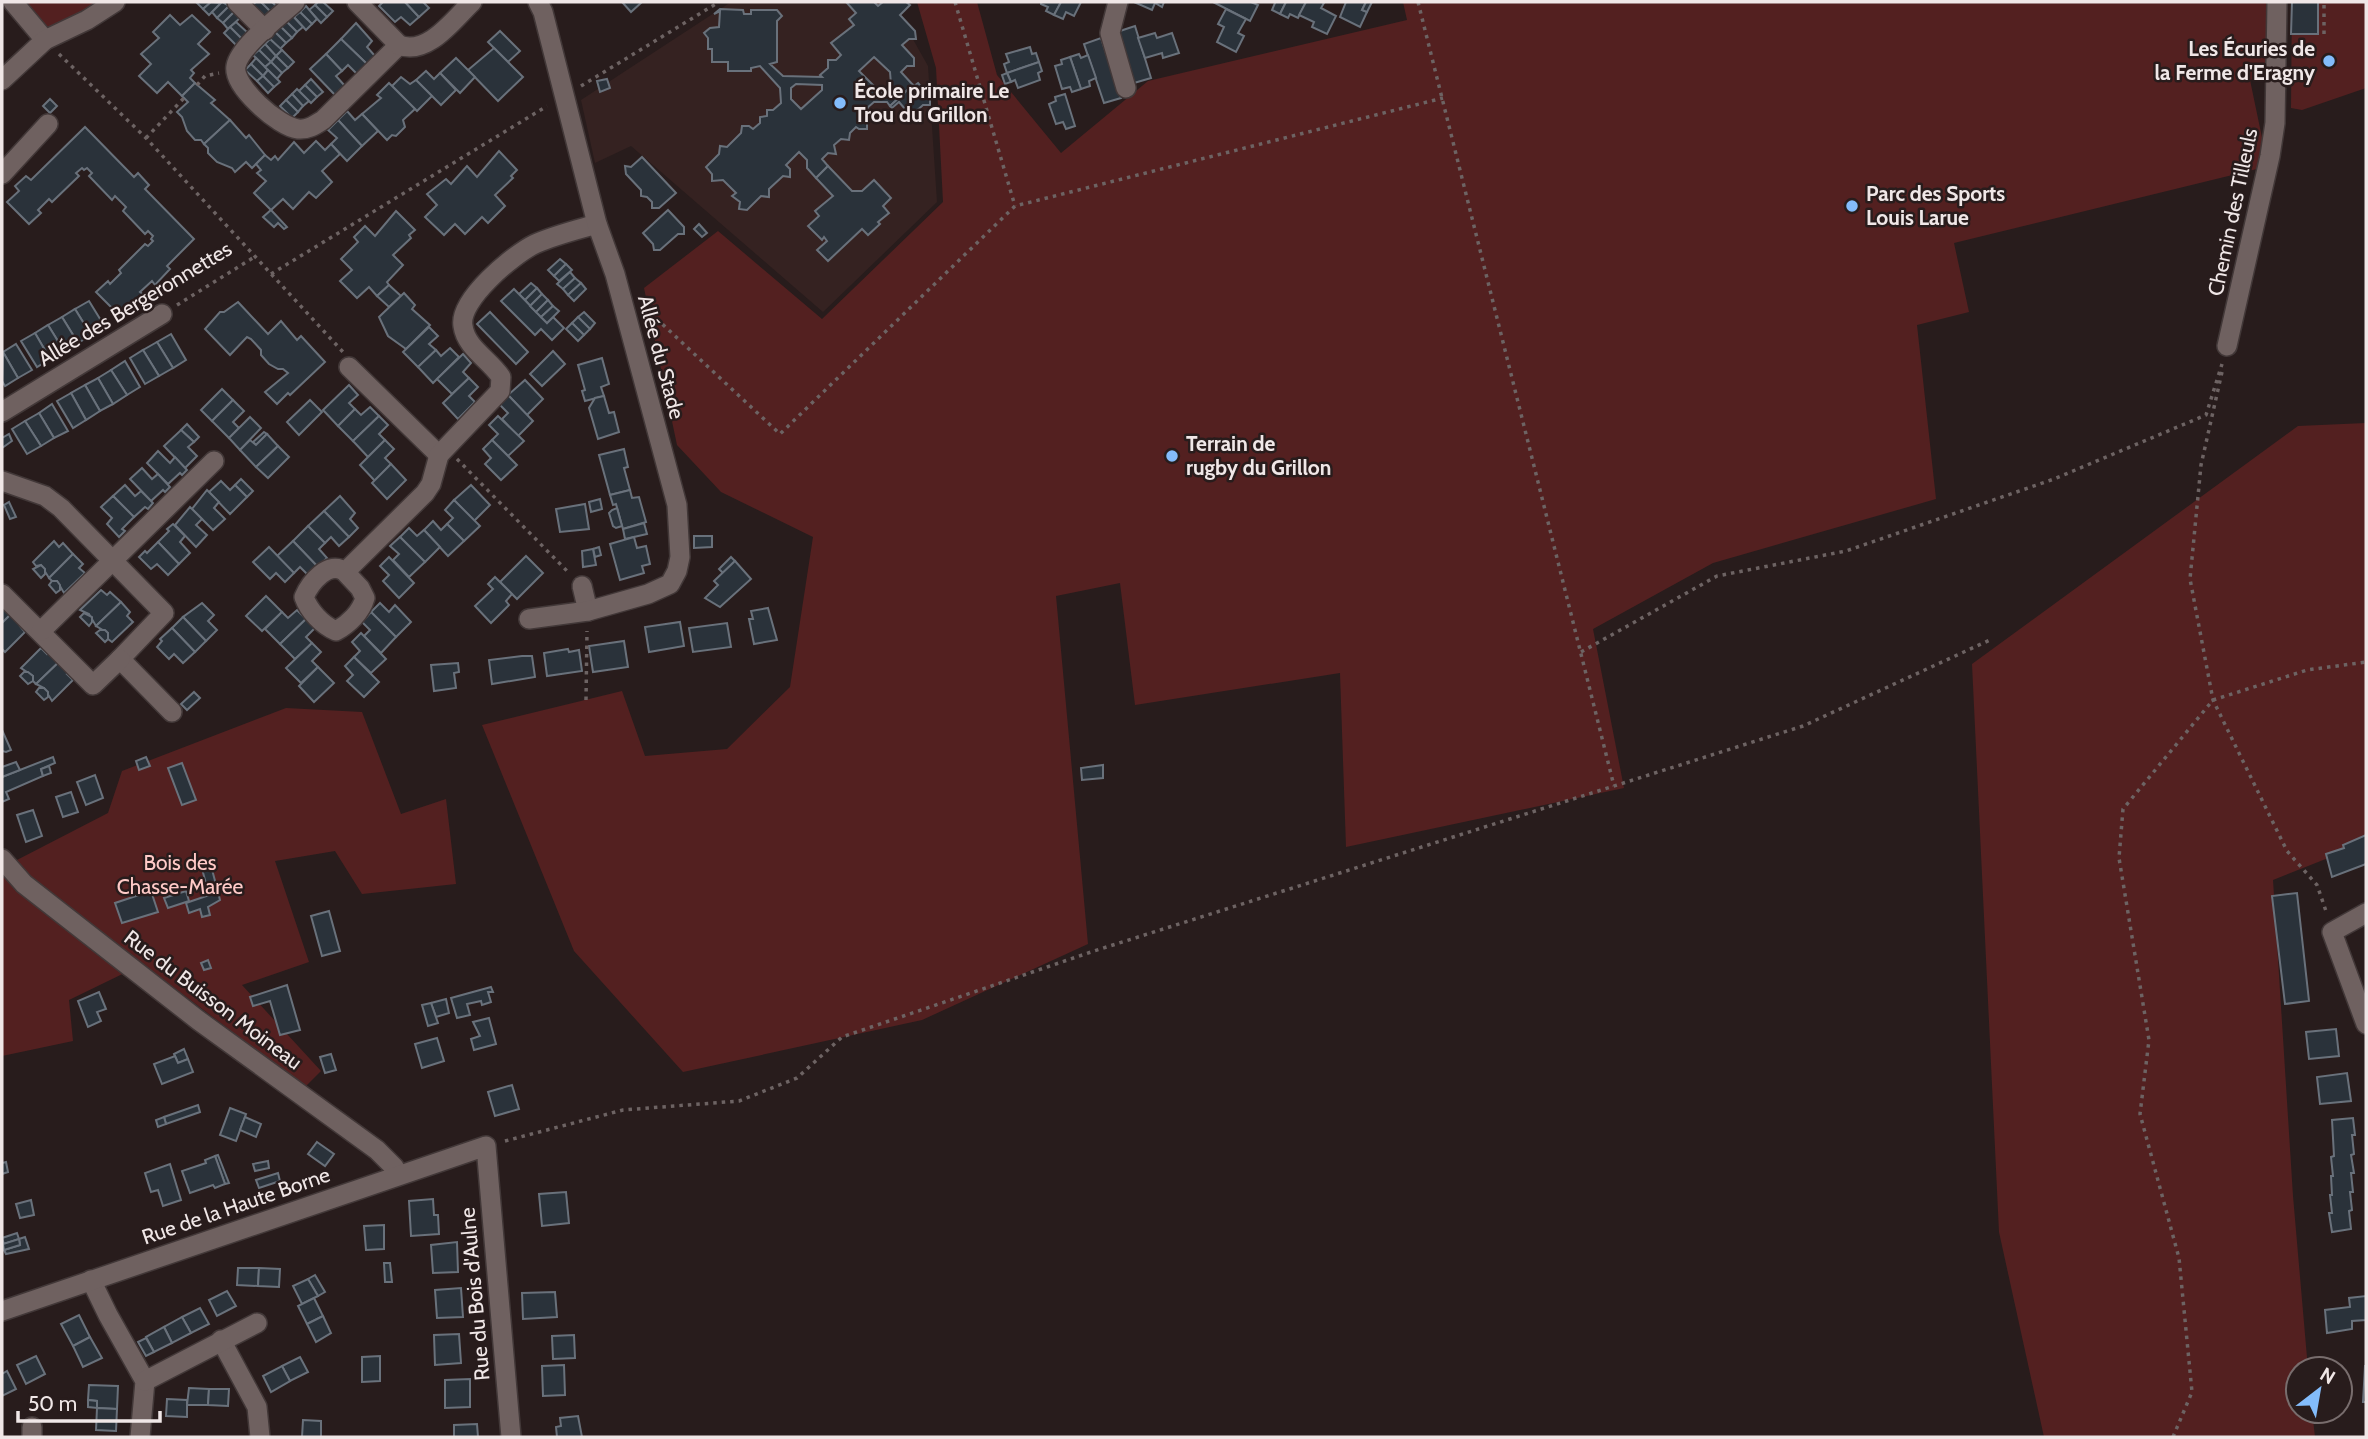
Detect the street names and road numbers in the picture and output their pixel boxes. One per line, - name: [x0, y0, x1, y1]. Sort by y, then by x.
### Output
- street label: Chemin des Tilleuls: [2203, 125, 2263, 298]
- street label: Allée des Bergeronnettes: [33, 236, 236, 371]
- street label: Allée du Stade: [633, 292, 690, 422]
- street label: Rue du Buisson Moineau: [120, 925, 307, 1075]
- street label: Rue de la Haute Borne: [139, 1162, 333, 1249]
- street label: Rue du Bois d'Aulne: [454, 1206, 495, 1382]

